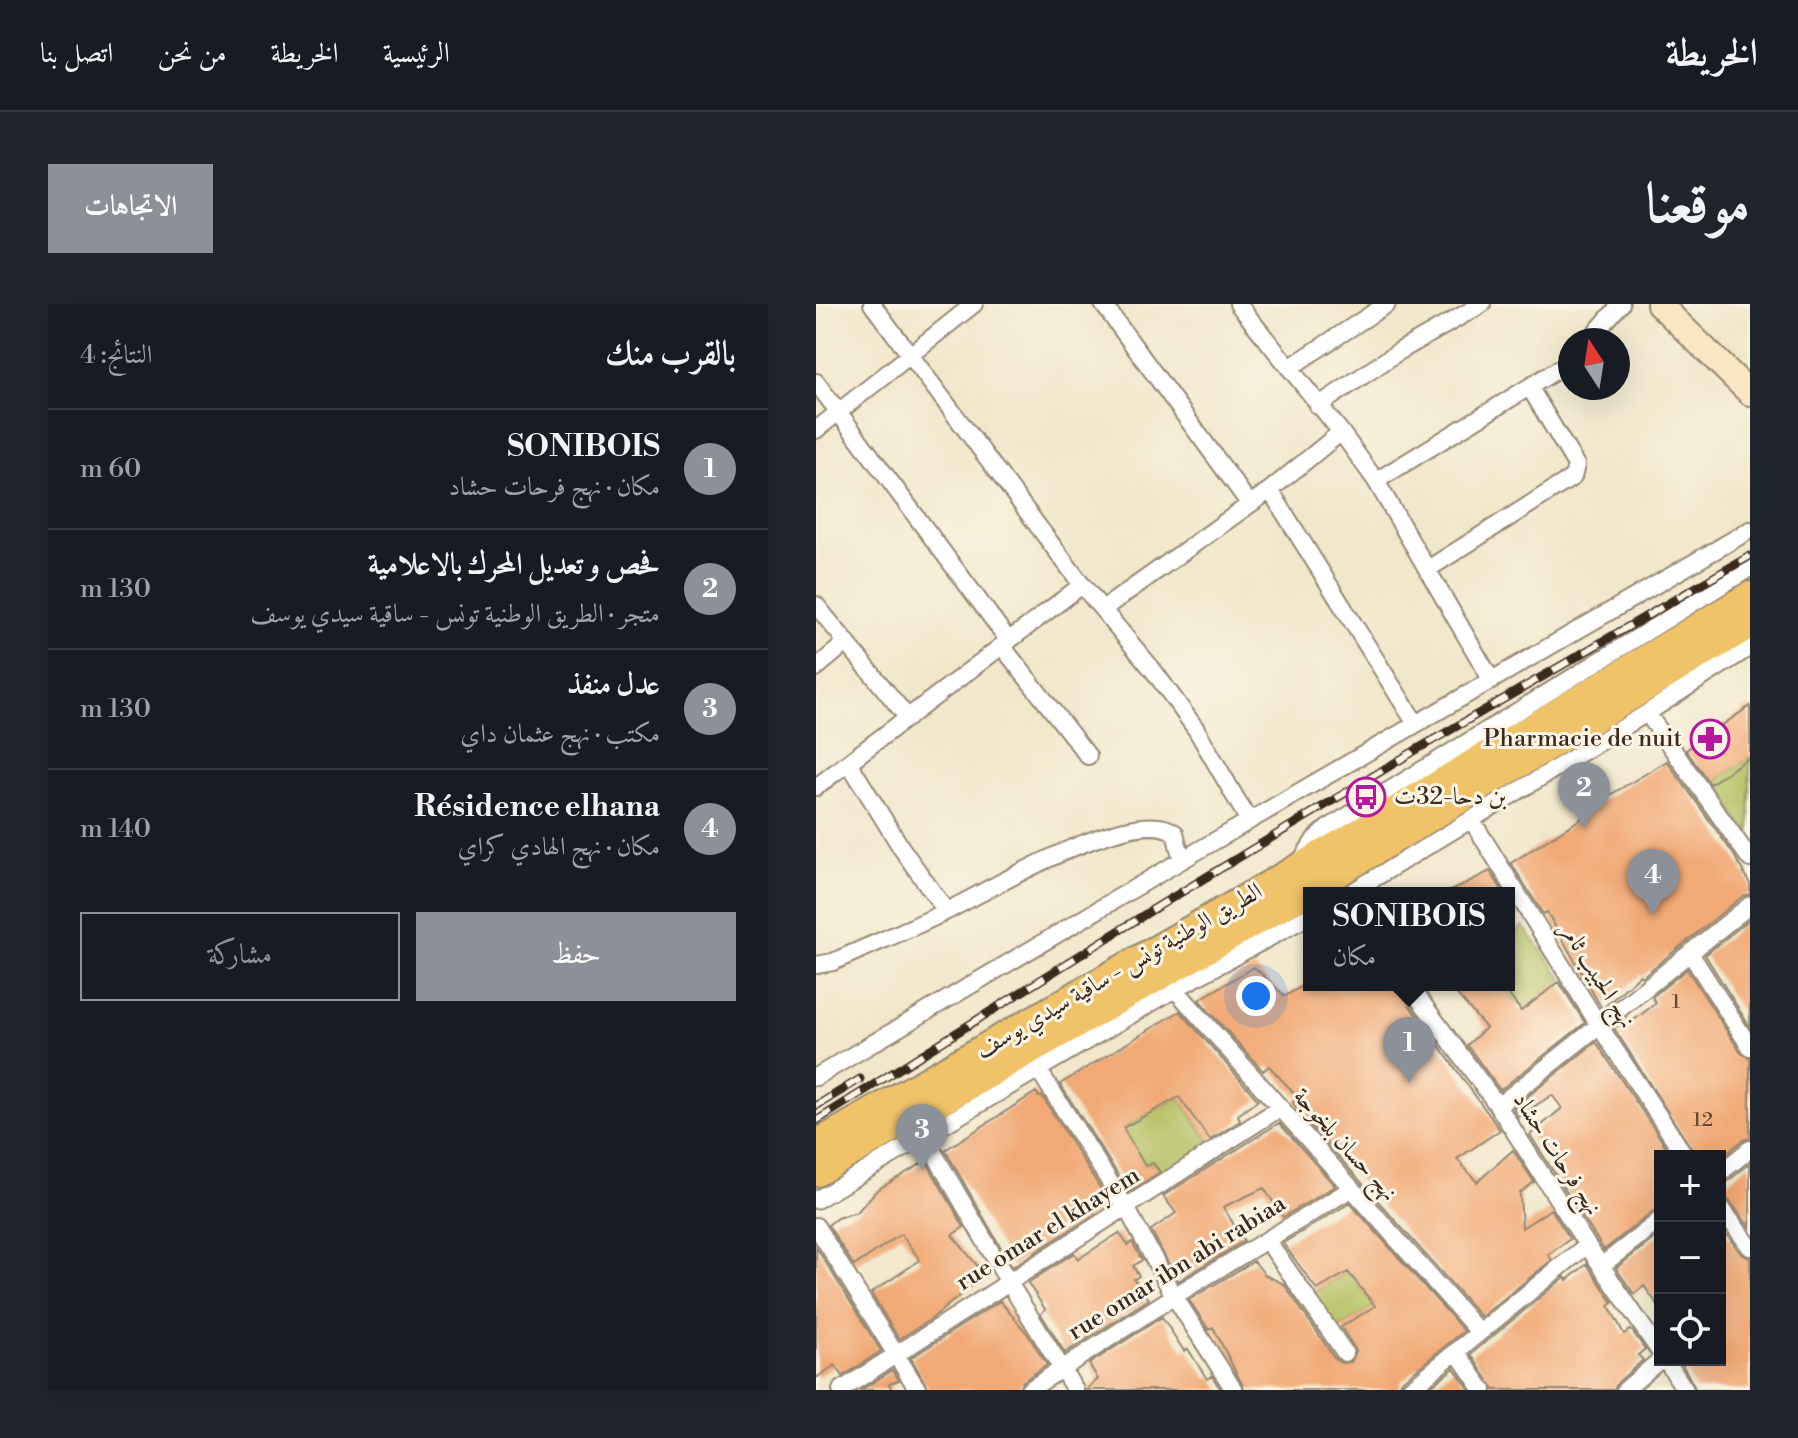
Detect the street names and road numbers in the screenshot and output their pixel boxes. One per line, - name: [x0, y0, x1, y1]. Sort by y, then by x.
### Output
- street label: الطريق الوطنية تونس - ساقية سيدي يوسف: [970, 876, 1269, 1068]
- street label: نهج الحبيب ثامر: [1548, 916, 1642, 1037]
- street label: نهج حسان بلخوجة: [1282, 1082, 1404, 1211]
- street label: نهج فرحات حشاد: [1502, 1087, 1608, 1224]
- street label: rue omar el khayem: [951, 1160, 1145, 1298]
- street label: rue omar ibn abi rabiaa: [1062, 1188, 1292, 1347]

